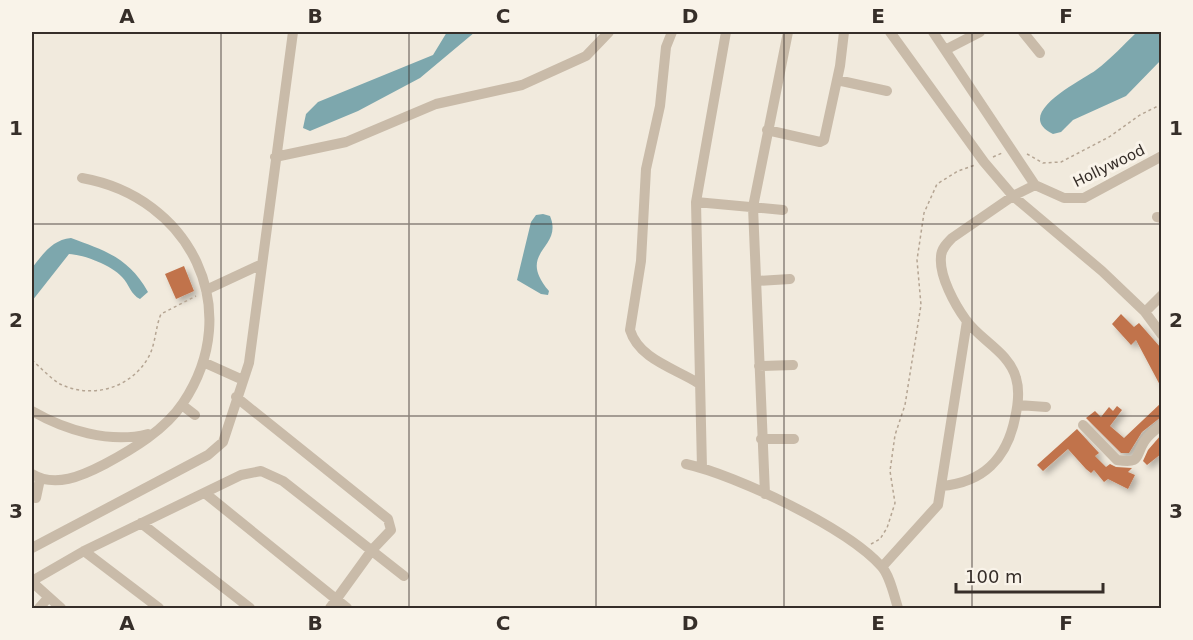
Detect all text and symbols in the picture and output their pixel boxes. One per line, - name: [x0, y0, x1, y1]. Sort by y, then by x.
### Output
- text: A: [119, 4, 135, 28]
- text: B: [307, 4, 323, 28]
- text: C: [496, 4, 510, 28]
- text: D: [682, 4, 698, 28]
- text: E: [871, 4, 885, 28]
- text: F: [1059, 4, 1073, 28]
- text: 1: [9, 116, 23, 140]
- text: 1: [1169, 116, 1183, 140]
- street label: Hollywood: [1070, 141, 1148, 191]
- text: 2: [9, 308, 23, 332]
- text: 2: [1169, 308, 1183, 332]
- text: 3: [9, 499, 23, 523]
- text: 3: [1169, 499, 1183, 523]
- scale bar: [956, 556, 1103, 594]
- text: 100 m: [965, 566, 1023, 587]
- text: A: [119, 611, 135, 635]
- text: B: [307, 611, 323, 635]
- text: C: [496, 611, 510, 635]
- text: D: [682, 611, 698, 635]
- text: E: [871, 611, 885, 635]
- text: F: [1059, 611, 1073, 635]

